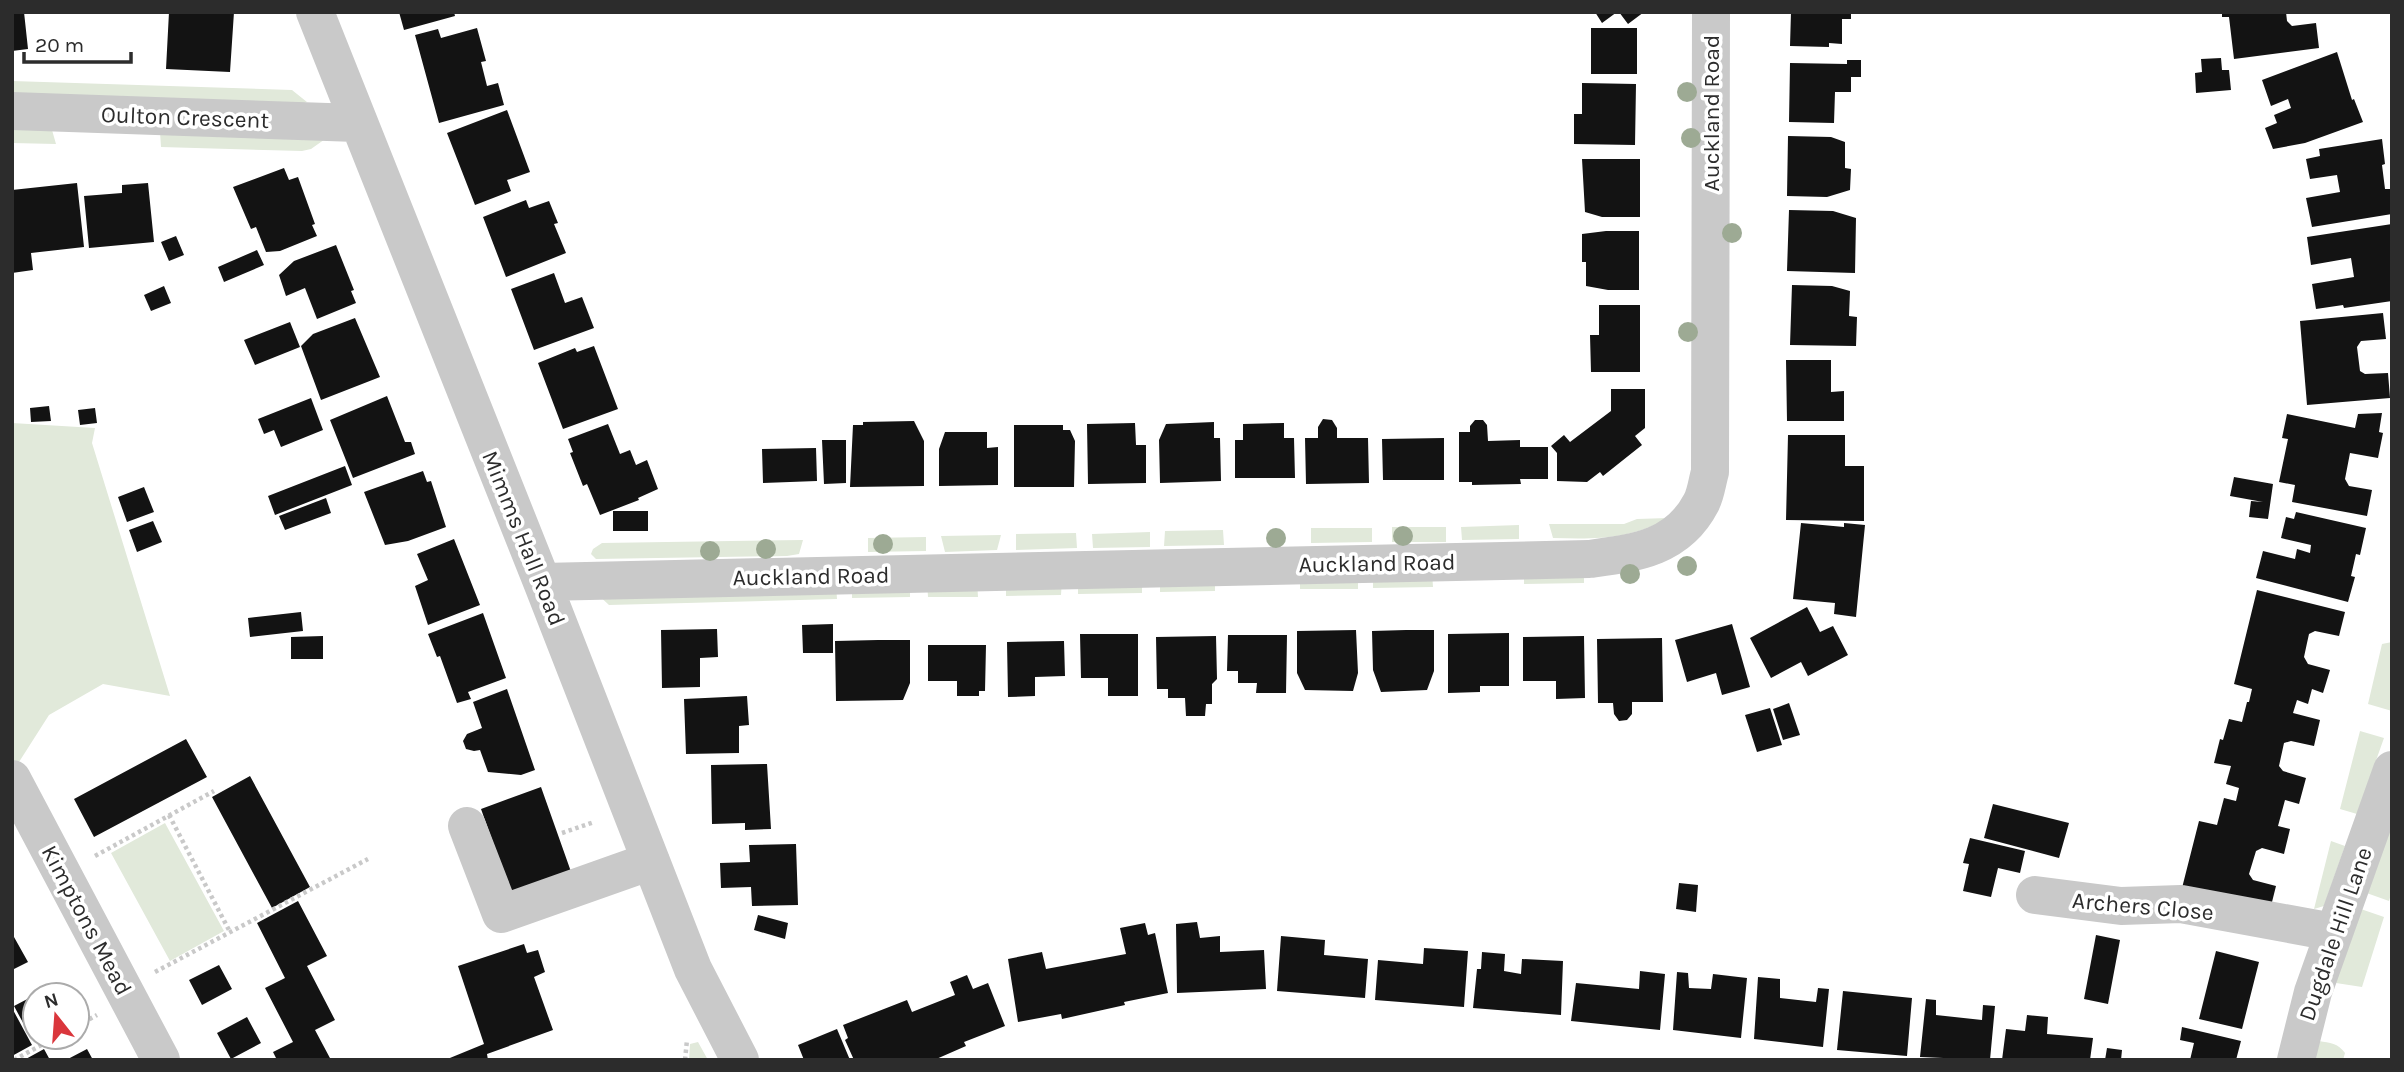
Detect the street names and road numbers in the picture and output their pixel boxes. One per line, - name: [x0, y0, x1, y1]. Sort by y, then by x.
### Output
- street label: Auckland Road: [1698, 35, 1725, 192]
- street label: Oulton Crescent: [100, 101, 270, 134]
- street label: Mimms Hall Road: [476, 447, 571, 630]
- street label: Auckland Road: [1298, 549, 1456, 578]
- street label: Auckland Road: [732, 562, 890, 591]
- street label: Kimptons Mead: [36, 841, 137, 1000]
- street label: Dugdale Hill Lane: [2293, 844, 2378, 1024]
- street label: Archers Close: [2071, 887, 2215, 926]

